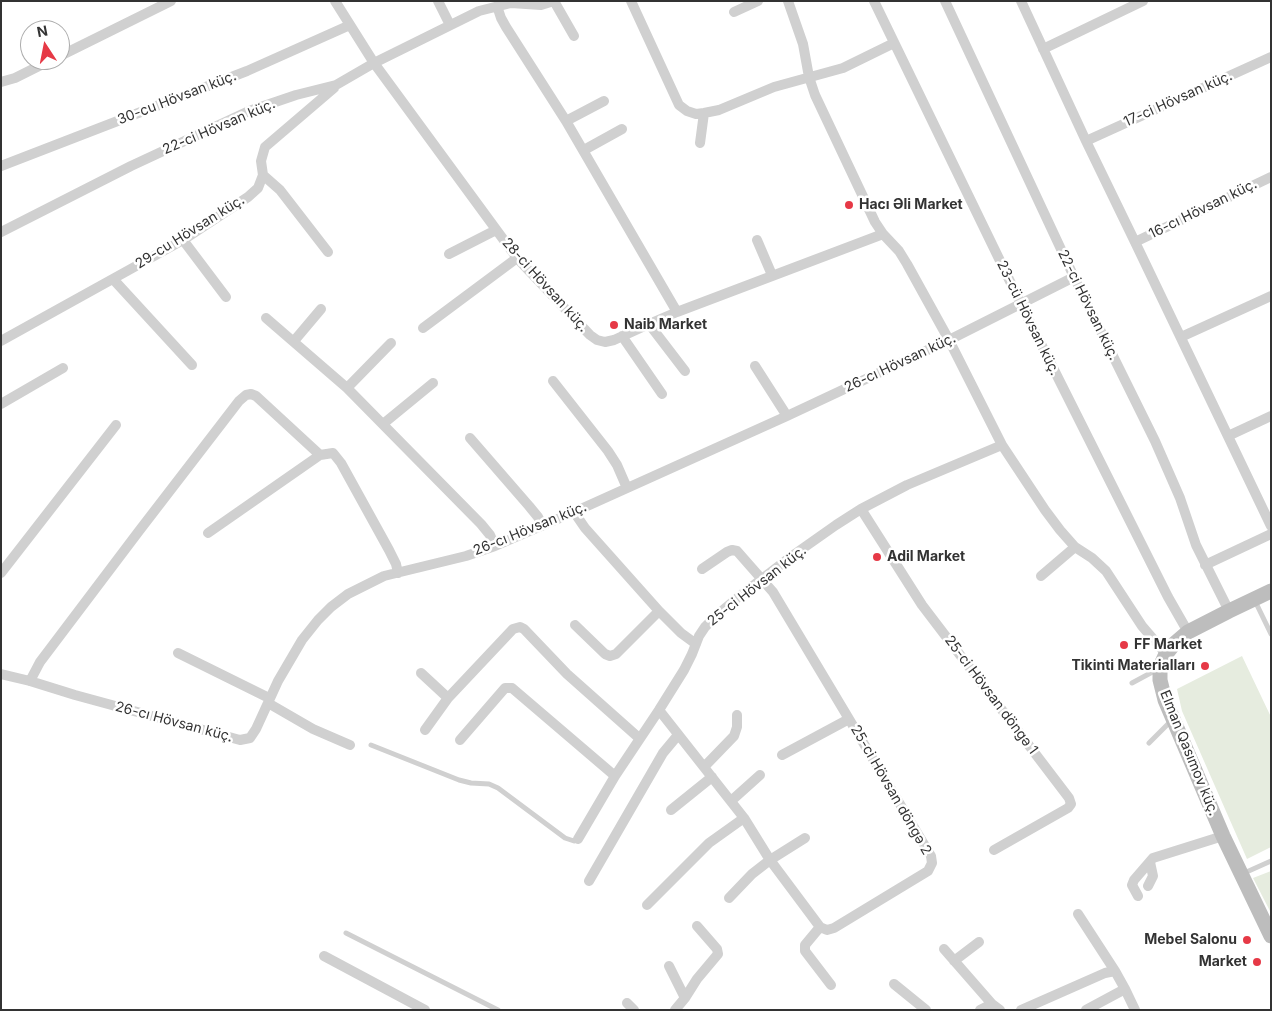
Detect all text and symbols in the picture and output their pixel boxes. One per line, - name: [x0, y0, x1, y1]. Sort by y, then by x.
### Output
- north arrow: [20, 20, 70, 70]
- text: N: [35, 21, 49, 40]
- street label: 17-ci Hövsan küç.: [1121, 67, 1235, 131]
- street label: 30-cu Hövsan küç.: [115, 68, 239, 128]
- street label: 22-ci Hövsan küç.: [160, 96, 278, 158]
- street label: 16-cı Hövsan küç.: [1146, 176, 1260, 242]
- street label: 29-cu Hövsan küç.: [132, 192, 248, 272]
- place label: Hacı Əli Market: [859, 197, 963, 213]
- marker: Hacı Əli Market: [843, 199, 855, 211]
- street label: 28-ci Hövsan küç.: [498, 234, 592, 336]
- street label: 22-ci Hövsan küç.: [1054, 247, 1122, 363]
- street label: 23-cü Hövsan küç.: [993, 258, 1063, 378]
- place label: Naib Market: [624, 317, 707, 333]
- marker: Naib Market: [608, 319, 620, 331]
- street label: 26-cı Hövsan küç.: [842, 330, 958, 396]
- street label: 26-cı Hövsan küç.: [471, 499, 589, 559]
- street label: 25-ci Hövsan küç.: [704, 542, 810, 630]
- place label: Adil Market: [887, 549, 965, 565]
- marker: Adil Market: [871, 551, 883, 563]
- street label: 25-ci Hövsan döngə 1: [941, 632, 1041, 758]
- place label: FF Market: [1134, 637, 1202, 653]
- marker: FF Market: [1118, 639, 1130, 651]
- place label: Tikinti Materialları: [1071, 658, 1195, 674]
- marker: Tikinti Materialları: [1199, 660, 1211, 672]
- street label: Elman Qasımov küç.: [1156, 688, 1222, 818]
- street label: 26-cı Hövsan küç.: [113, 698, 235, 746]
- street label: 25-ci Hövsan döngə 2: [847, 722, 935, 858]
- place label: Mebel Salonu: [1144, 932, 1237, 948]
- marker: Mebel Salonu: [1241, 934, 1253, 946]
- place label: Market: [1199, 954, 1247, 970]
- marker: Market: [1251, 956, 1263, 968]

